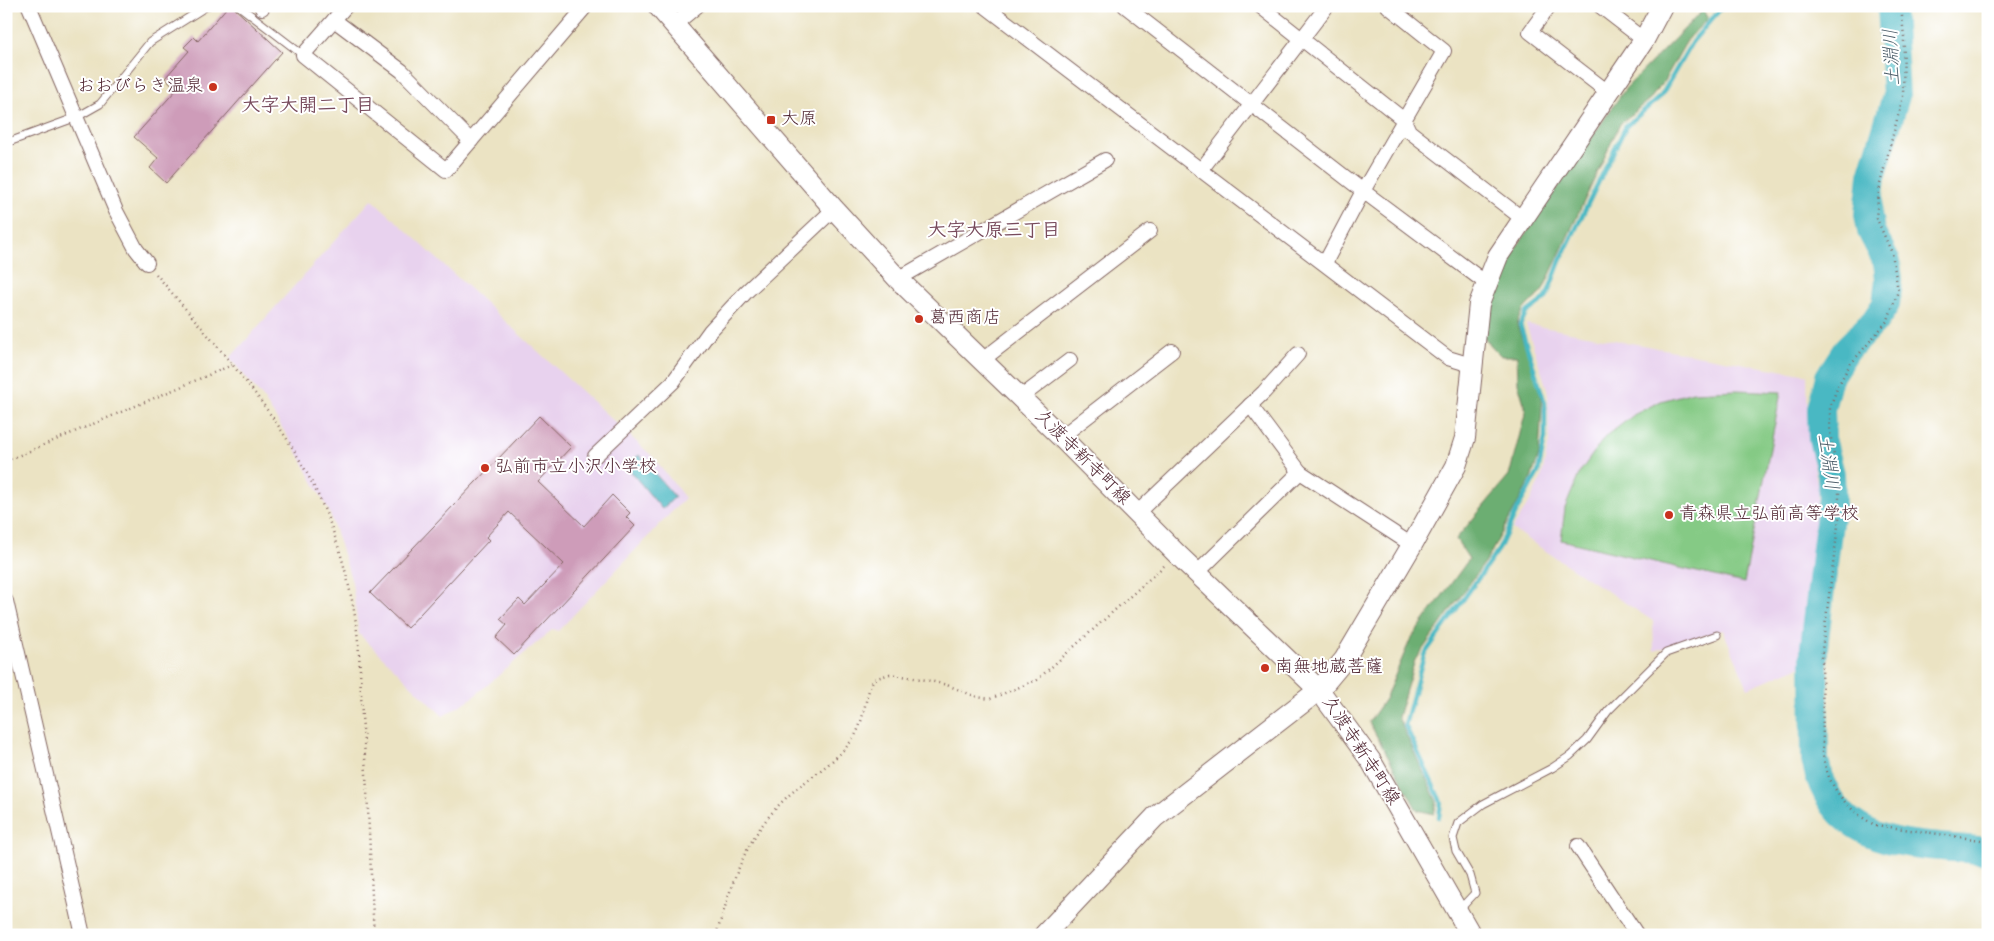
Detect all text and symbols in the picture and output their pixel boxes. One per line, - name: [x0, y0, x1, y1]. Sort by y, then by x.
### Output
- water label: 土淵川: [1878, 28, 1908, 86]
- place label: おおびらき温泉: [77, 74, 203, 100]
- marker: おおびらき温泉: [207, 81, 219, 93]
- district label: 大字大開二丁目: [241, 93, 375, 120]
- place label: 大原: [781, 107, 817, 133]
- marker: 大原: [765, 114, 777, 126]
- district label: 大字大原三丁目: [927, 218, 1061, 245]
- place label: 葛西商店: [929, 306, 1001, 332]
- marker: 葛西商店: [913, 313, 925, 325]
- street label: 久渡寺新寺町線: [1028, 404, 1136, 512]
- water label: 土淵川: [1810, 432, 1844, 492]
- place label: 弘前市立小沢小学校: [495, 455, 657, 481]
- marker: 弘前市立小沢小学校: [479, 462, 491, 474]
- place label: 青森県立弘前高等学校: [1679, 502, 1859, 528]
- marker: 青森県立弘前高等学校: [1663, 509, 1675, 521]
- place label: 南無地蔵菩薩: [1275, 655, 1383, 681]
- marker: 南無地蔵菩薩: [1259, 662, 1271, 674]
- street label: 久渡寺新寺町線: [1315, 691, 1405, 811]

